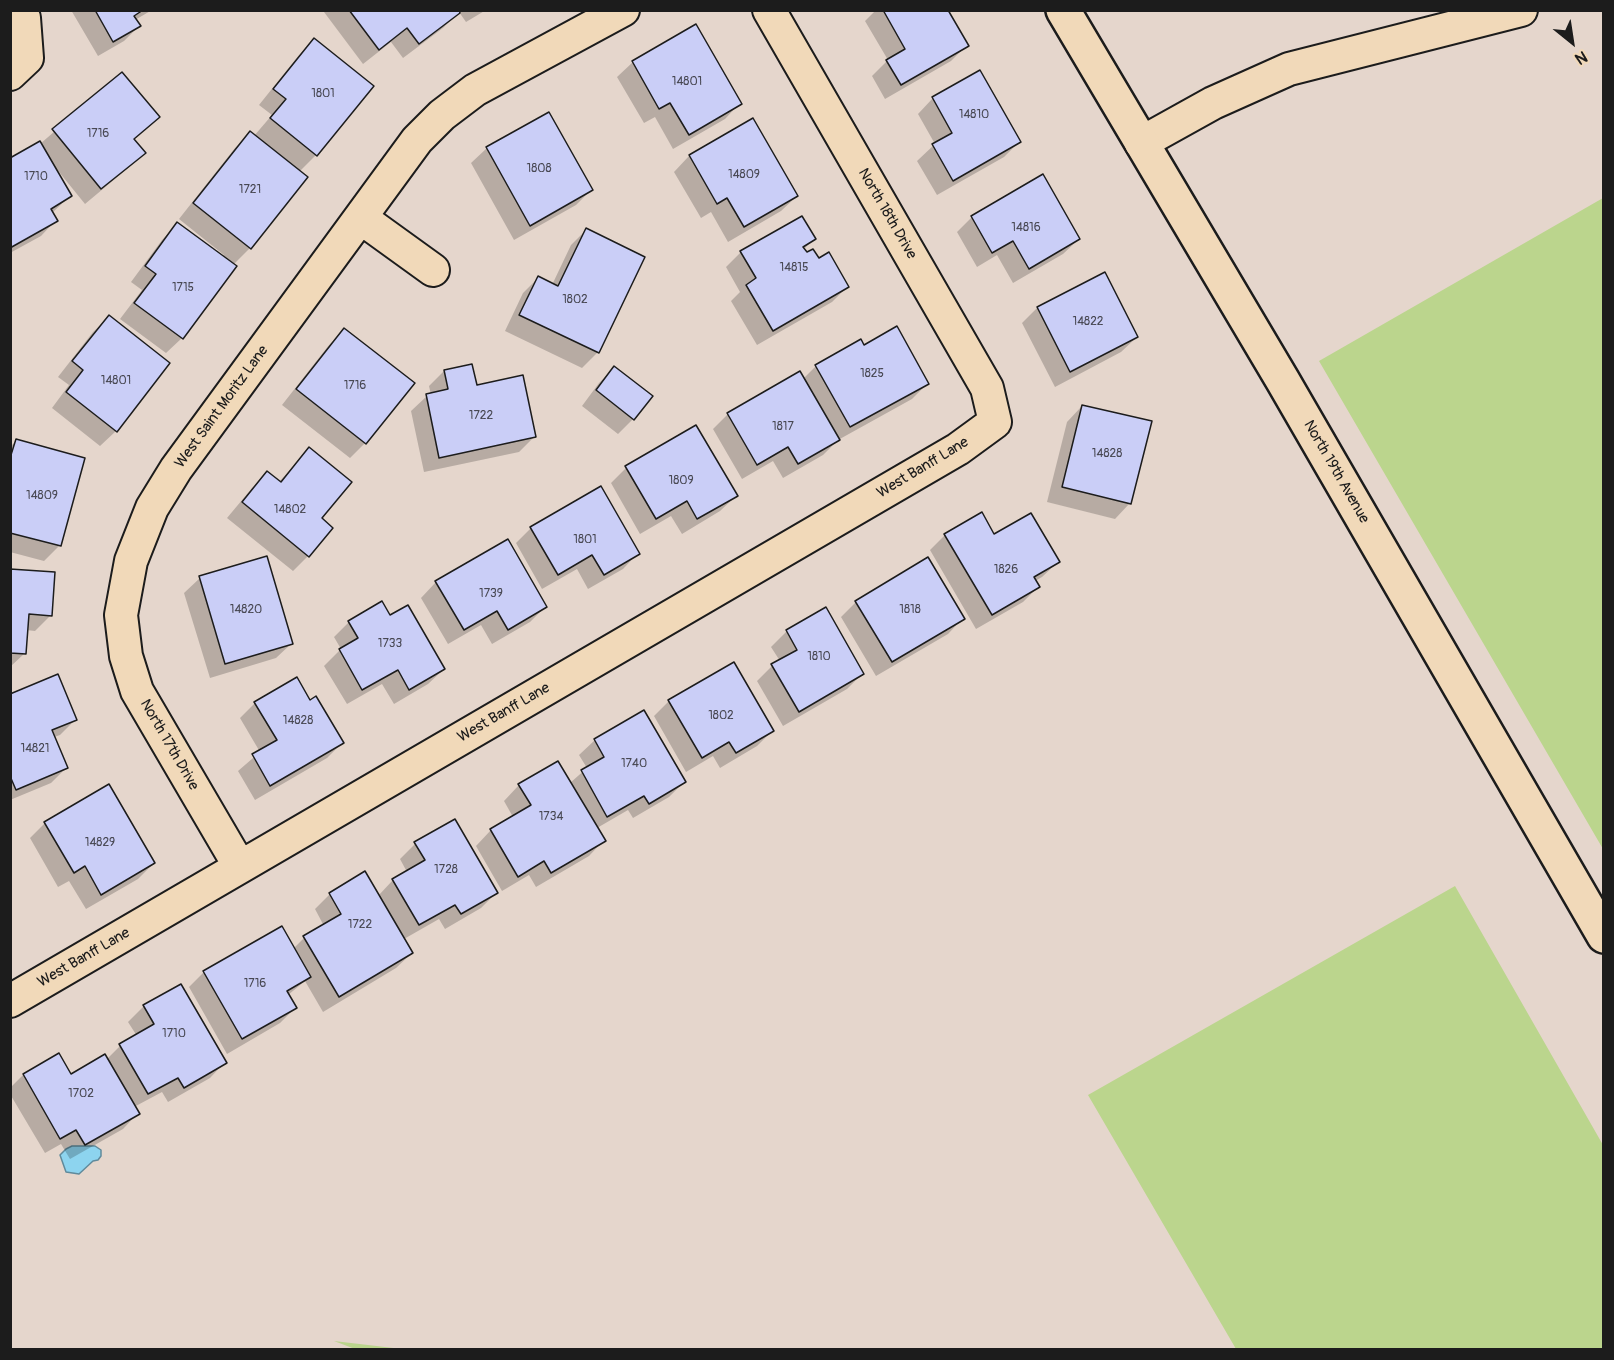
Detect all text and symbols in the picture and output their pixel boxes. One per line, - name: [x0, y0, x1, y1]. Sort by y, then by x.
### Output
- north arrow: [1542, 12, 1602, 72]
- text: N: [1571, 46, 1591, 69]
- house number: 14801: [672, 75, 702, 89]
- house number: 1801: [311, 87, 335, 101]
- house number: 14810: [959, 108, 989, 122]
- house number: 1716: [87, 127, 109, 141]
- house number: 1808: [527, 162, 551, 176]
- street label: North 18th Drive: [854, 165, 920, 263]
- house number: 14809: [728, 168, 760, 182]
- house number: 1710: [24, 170, 48, 184]
- house number: 1721: [239, 183, 261, 197]
- house number: 14816: [1011, 221, 1041, 235]
- house number: 14815: [780, 261, 808, 275]
- house number: 1715: [172, 281, 194, 295]
- house number: 1802: [562, 293, 588, 307]
- house number: 14822: [1072, 315, 1104, 329]
- street label: West Saint Moritz Lane: [172, 342, 272, 472]
- house number: 1825: [860, 367, 884, 381]
- house number: 14801: [101, 374, 131, 388]
- house number: 1716: [344, 379, 366, 393]
- house number: 1722: [469, 409, 493, 423]
- street label: North 19th Avenue: [1299, 417, 1373, 527]
- house number: 1817: [772, 420, 794, 434]
- street label: West Banff Lane: [874, 434, 972, 502]
- house number: 14828: [1092, 447, 1122, 461]
- house number: 1809: [668, 474, 694, 488]
- house number: 14809: [26, 489, 58, 503]
- house number: 14802: [274, 503, 306, 517]
- house number: 1801: [573, 533, 597, 547]
- house number: 1826: [994, 563, 1018, 577]
- house number: 1739: [479, 587, 503, 601]
- house number: 14820: [230, 603, 262, 617]
- house number: 1818: [899, 603, 921, 617]
- house number: 1733: [378, 637, 402, 651]
- house number: 1810: [807, 650, 831, 664]
- street label: West Banff Lane: [455, 679, 553, 747]
- street label: North 17th Drive: [136, 696, 202, 794]
- house number: 1802: [708, 709, 734, 723]
- house number: 14828: [283, 714, 313, 728]
- house number: 14821: [20, 742, 50, 756]
- house number: 1740: [621, 757, 647, 771]
- house number: 1734: [539, 810, 563, 824]
- house number: 14829: [85, 836, 115, 850]
- house number: 1728: [434, 863, 458, 877]
- house number: 1722: [348, 918, 372, 932]
- street label: West Banff Lane: [35, 924, 133, 992]
- house number: 1716: [244, 977, 266, 991]
- house number: 1710: [162, 1027, 186, 1041]
- house number: 1702: [68, 1087, 94, 1101]

